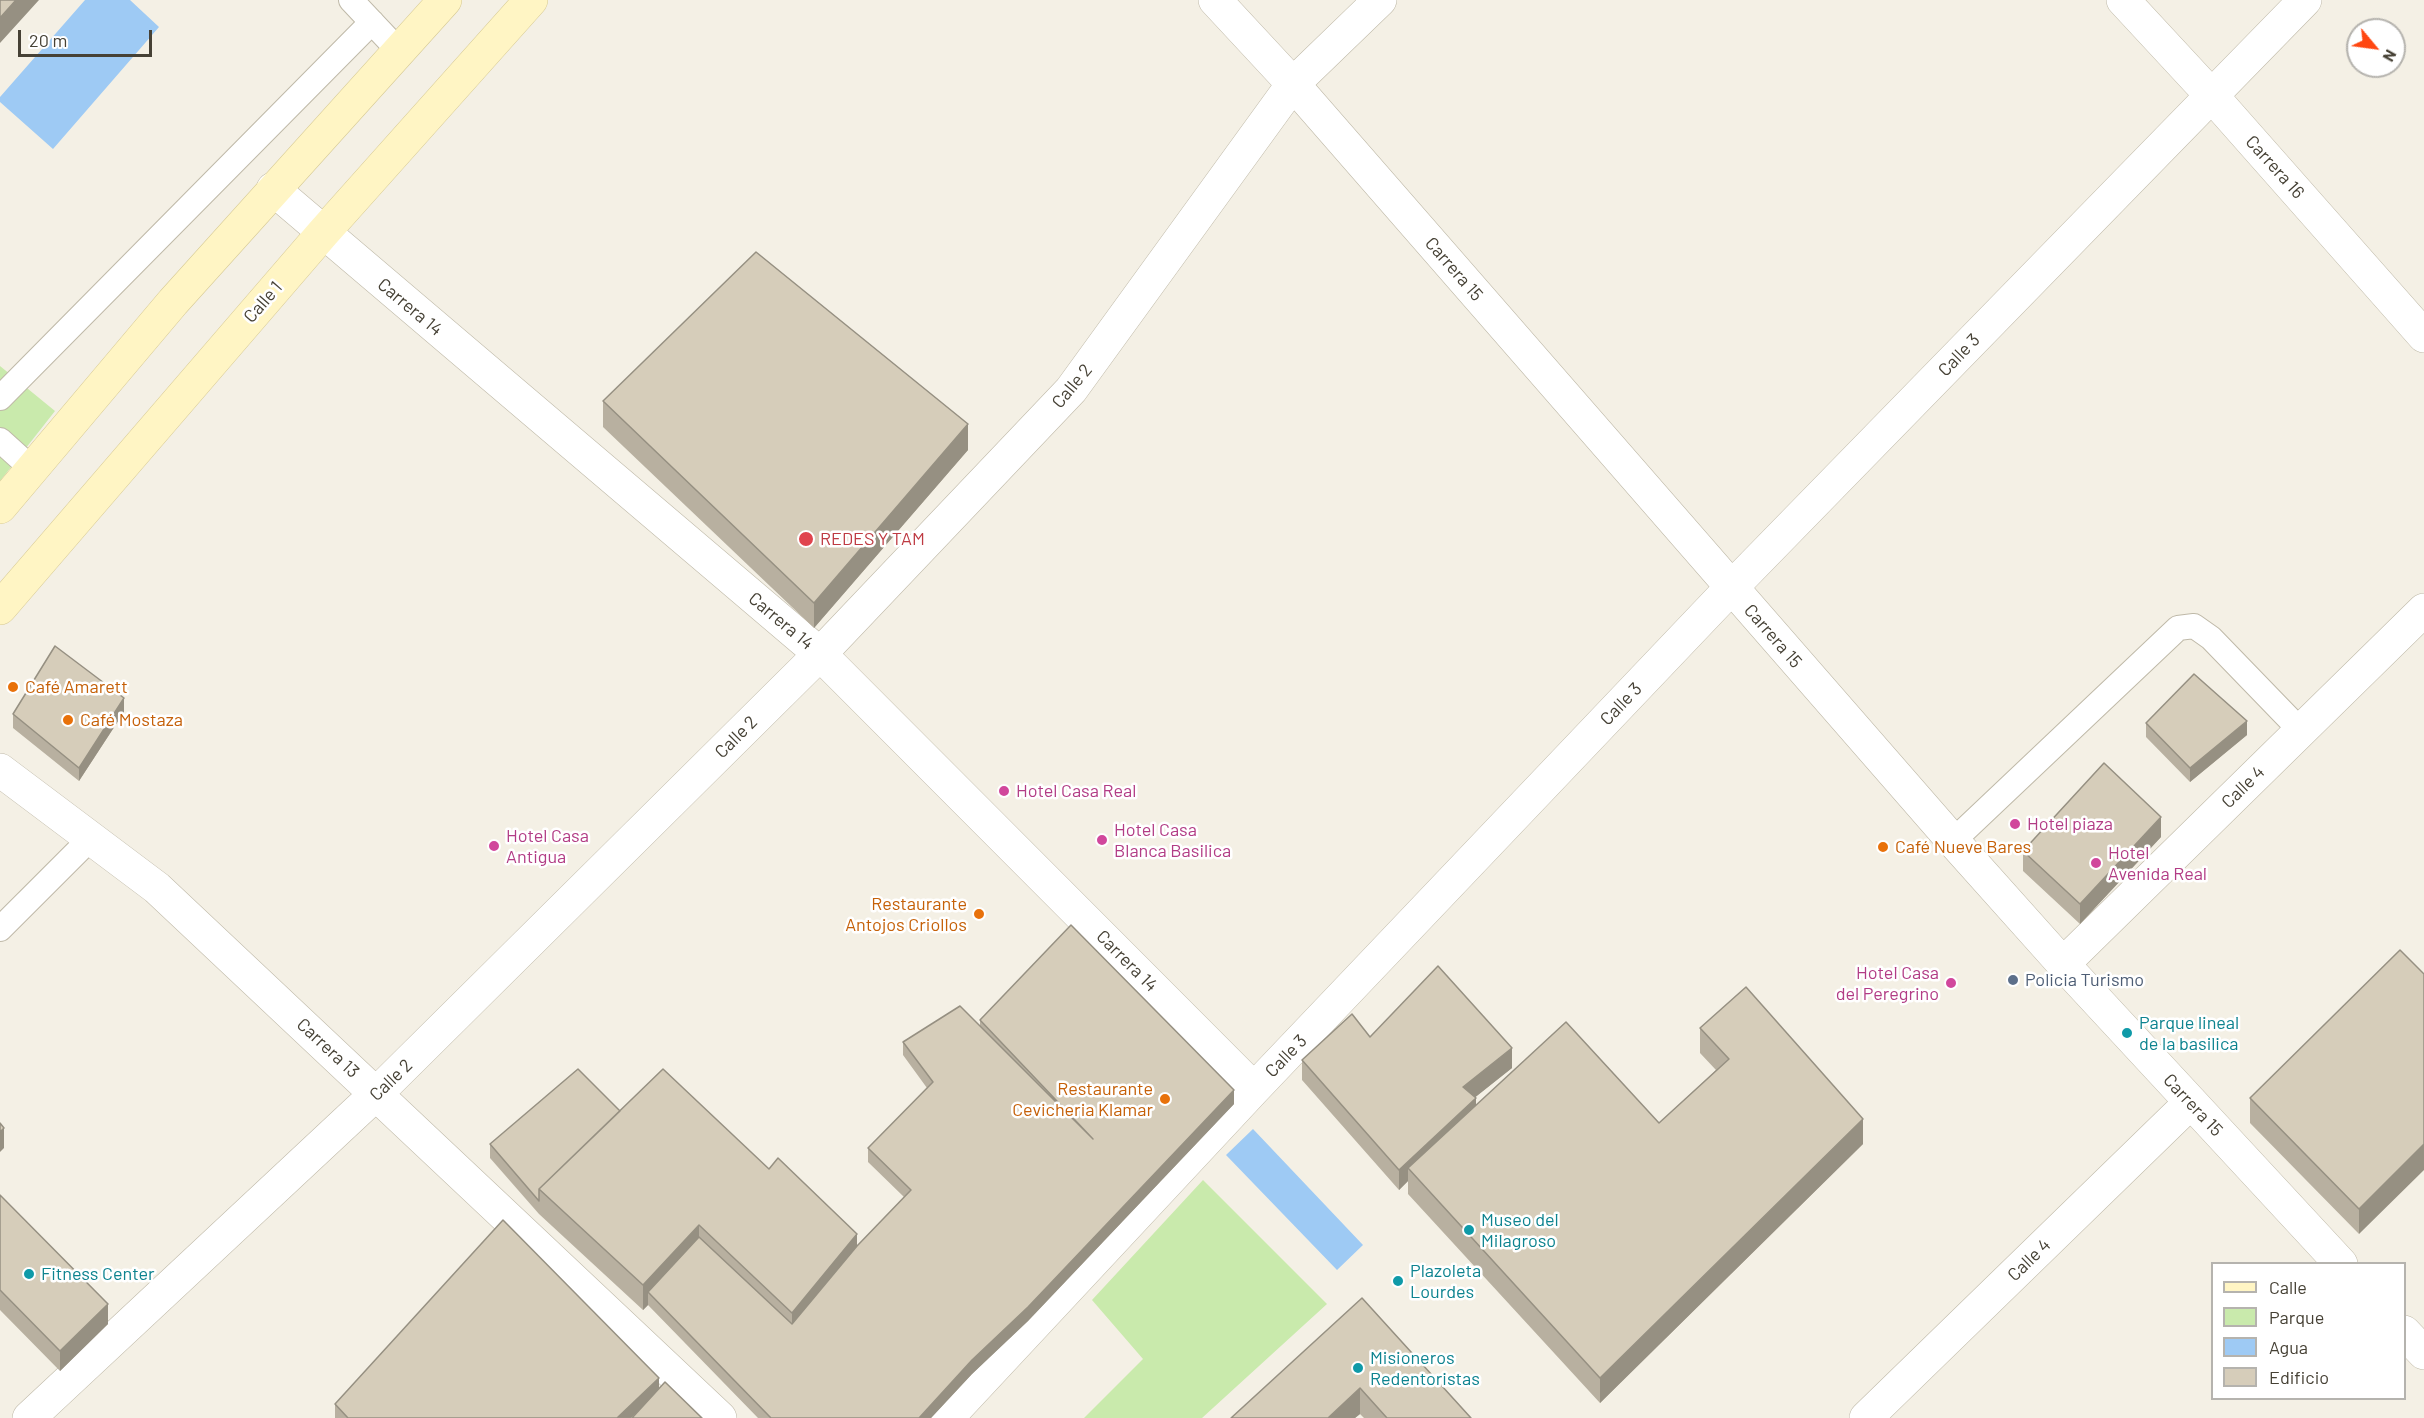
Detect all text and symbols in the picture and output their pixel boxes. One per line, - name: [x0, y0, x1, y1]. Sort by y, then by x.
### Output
- scale bar: [21, 18, 154, 56]
- north arrow: [2346, 18, 2406, 78]
- text: 20 m: [29, 29, 67, 51]
- text: N: [2380, 47, 2401, 65]
- street label: Carrera 16: [2241, 131, 2309, 203]
- street label: Carrera 15: [1420, 233, 1488, 305]
- street label: Carrera 14: [373, 274, 447, 340]
- street label: Calle 1: [239, 277, 287, 327]
- street label: Calle 3: [1934, 329, 1984, 381]
- street label: Calle 2: [1047, 359, 1097, 413]
- place label: REDES Y TAM: [820, 528, 925, 550]
- marker: REDES Y TAM: [797, 530, 815, 548]
- street label: Carrera 14: [744, 588, 818, 654]
- street label: Carrera 15: [1739, 600, 1807, 672]
- place label: Café Amarett: [25, 676, 128, 698]
- street label: Calle 3: [1596, 678, 1646, 730]
- marker: Café Amarett: [6, 680, 20, 694]
- place label: Café Mostaza: [80, 709, 183, 731]
- street label: Calle 2: [710, 711, 762, 763]
- marker: Café Mostaza: [61, 713, 75, 727]
- street label: Calle 4: [2217, 761, 2269, 813]
- place label: Hotel Casa Real: [1016, 780, 1136, 802]
- marker: Hotel Casa Real: [997, 784, 1011, 798]
- place label: Hotel piaza: [2027, 813, 2113, 835]
- marker: Hotel piaza: [2008, 817, 2022, 831]
- place label: Hotel Casa Blanca Basilica: [1114, 819, 1231, 862]
- place label: Hotel Casa Antigua: [506, 825, 589, 868]
- marker: Hotel Casa Blanca Basilica: [1095, 833, 1109, 847]
- place label: Café Nueve Bares: [1895, 836, 2031, 858]
- marker: Hotel Casa Antigua: [487, 839, 501, 853]
- marker: Café Nueve Bares: [1876, 840, 1890, 854]
- place label: Hotel Avenida Real: [2108, 842, 2207, 884]
- marker: Hotel Avenida Real: [2089, 856, 2103, 870]
- place label: Restaurante Antojos Criollos: [845, 893, 967, 936]
- marker: Restaurante Antojos Criollos: [972, 907, 986, 921]
- street label: Carrera 14: [1092, 926, 1162, 996]
- place label: Hotel Casa del Peregrino: [1836, 962, 1939, 1004]
- place label: Policia Turismo: [2025, 969, 2144, 991]
- marker: Policia Turismo: [2006, 973, 2020, 987]
- marker: Hotel Casa del Peregrino: [1944, 976, 1958, 990]
- place label: Parque lineal de la basilica: [2139, 1012, 2239, 1054]
- street label: Carrera 13: [292, 1014, 364, 1082]
- marker: Parque lineal de la basilica: [2120, 1026, 2134, 1040]
- street label: Calle 3: [1261, 1030, 1311, 1082]
- street label: Calle 2: [365, 1054, 417, 1106]
- street label: Carrera 15: [2159, 1069, 2227, 1141]
- place label: Restaurante Cevicheria Klamar: [1012, 1078, 1153, 1120]
- marker: Restaurante Cevicheria Klamar: [1158, 1092, 1172, 1106]
- place label: Museo del Milagroso: [1481, 1209, 1559, 1252]
- marker: Museo del Milagroso: [1462, 1223, 1476, 1237]
- street label: Calle 4: [2003, 1234, 2055, 1286]
- place label: Plazoleta Lourdes: [1410, 1260, 1481, 1302]
- legend: [2211, 1262, 2406, 1400]
- place label: Fitness Center: [41, 1263, 155, 1285]
- marker: Fitness Center: [22, 1267, 36, 1281]
- marker: Plazoleta Lourdes: [1391, 1274, 1405, 1288]
- text: Calle: [2269, 1276, 2307, 1298]
- text: Parque: [2269, 1306, 2324, 1328]
- text: Agua: [2269, 1336, 2308, 1358]
- place label: Misioneros Redentoristas: [1370, 1347, 1480, 1390]
- marker: Misioneros Redentoristas: [1351, 1361, 1365, 1375]
- text: Edificio: [2269, 1366, 2329, 1388]

